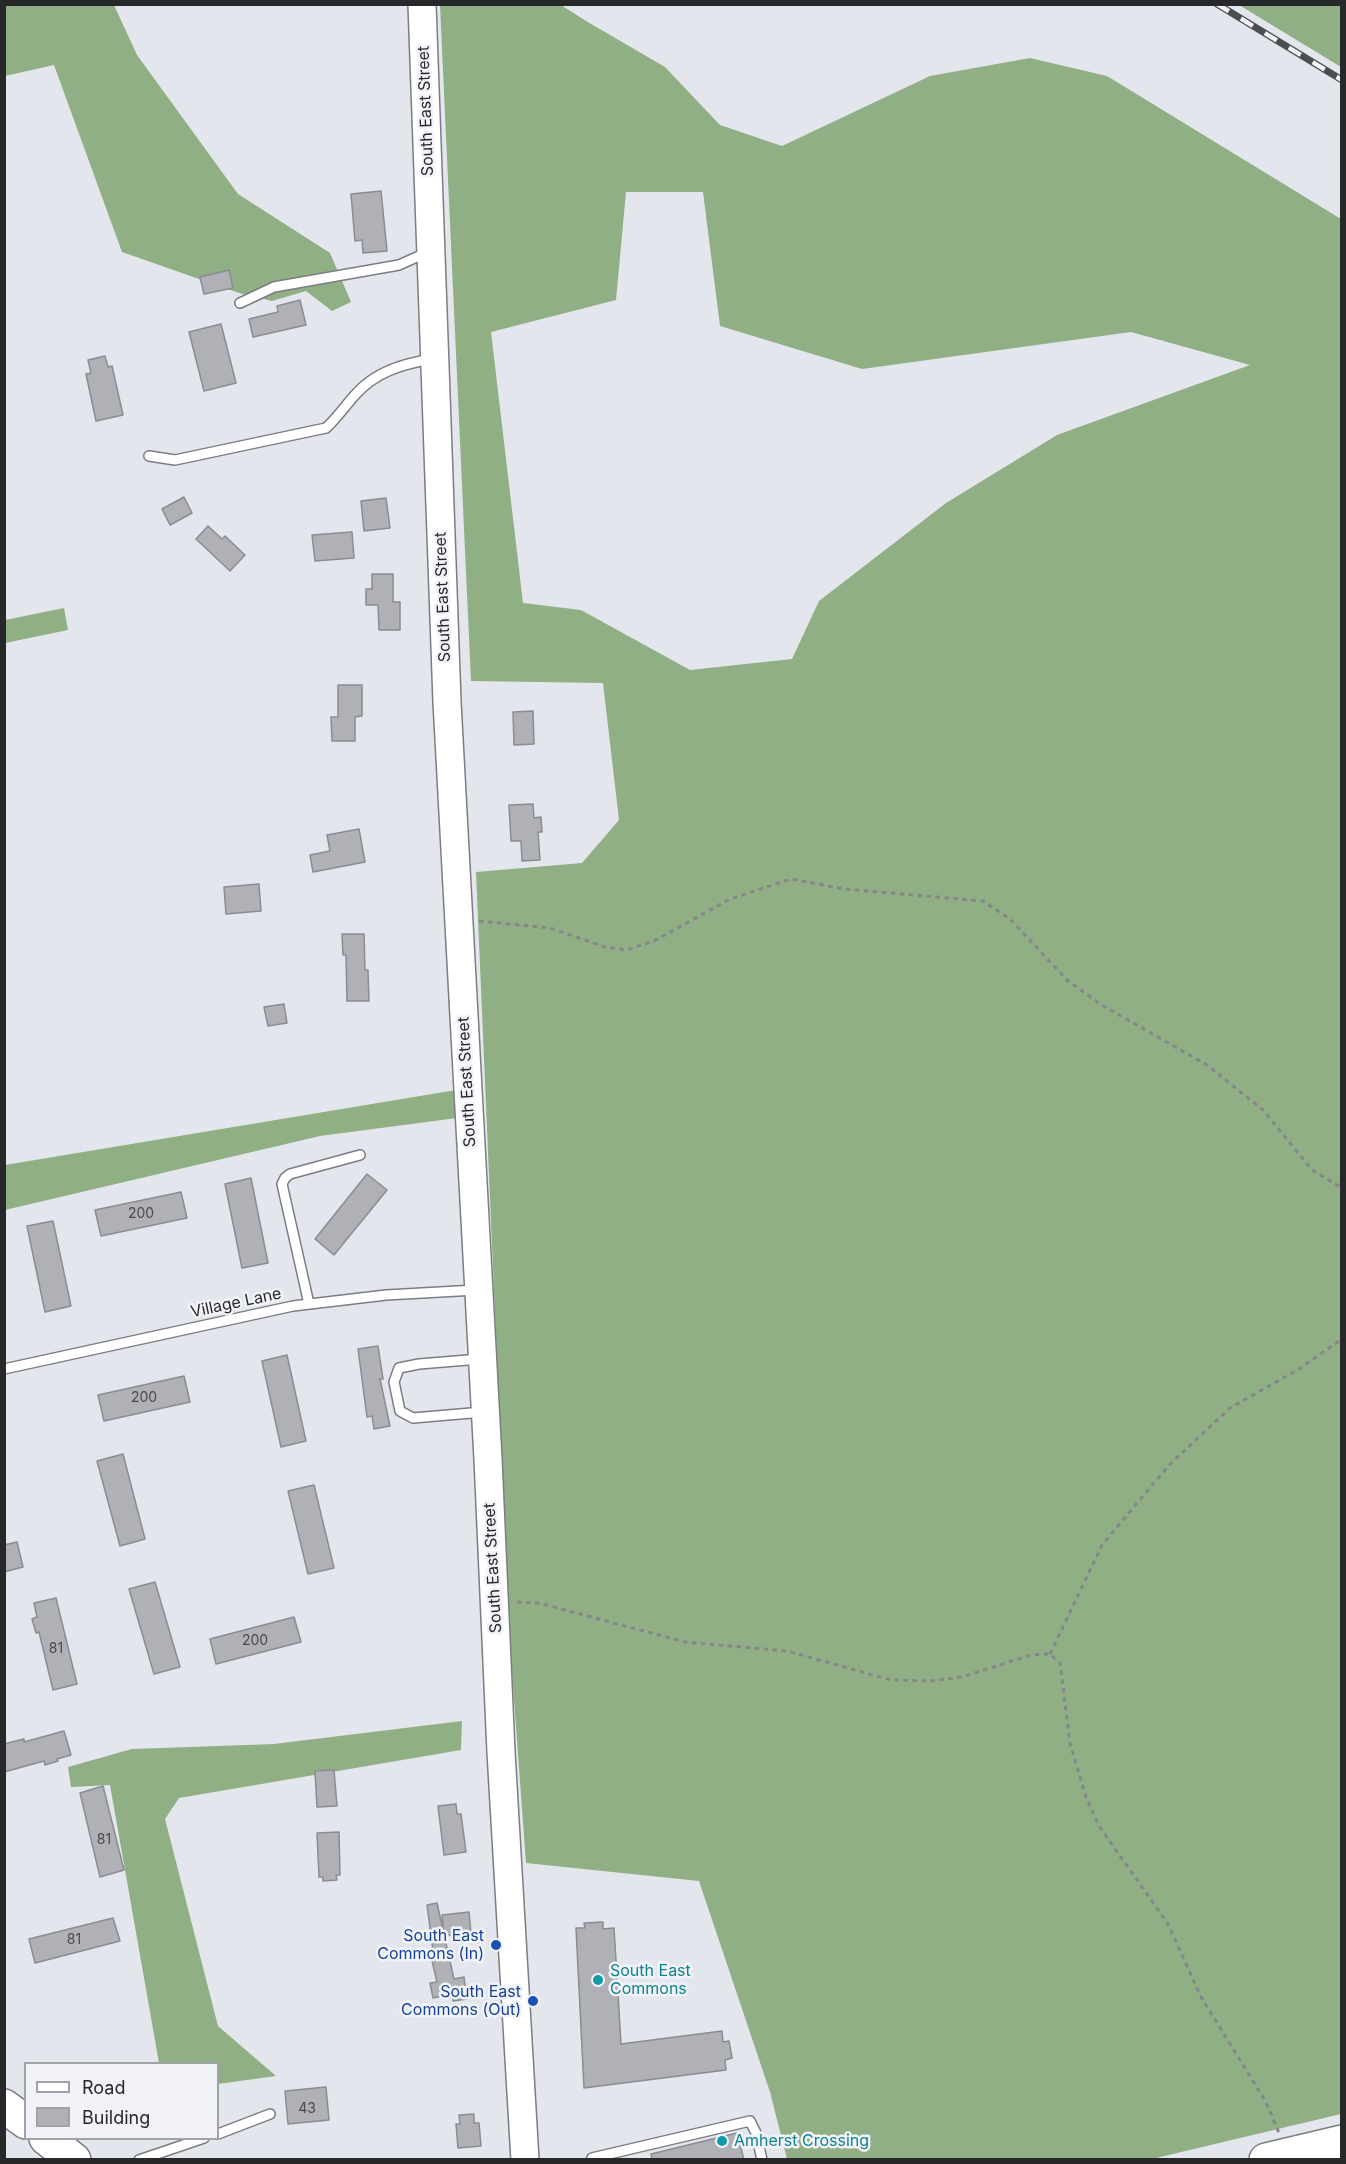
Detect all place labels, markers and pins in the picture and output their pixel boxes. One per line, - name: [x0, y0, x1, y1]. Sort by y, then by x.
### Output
- place label: South East Commons (In): [377, 1926, 484, 1964]
- marker: South East Commons (In): [489, 1938, 503, 1952]
- place label: South East Commons: [610, 1961, 691, 1999]
- marker: South East Commons: [591, 1973, 605, 1987]
- place label: South East Commons (Out): [401, 1982, 521, 2020]
- marker: South East Commons (Out): [526, 1994, 540, 2008]
- place label: Amherst Crossing: [734, 2131, 869, 2151]
- marker: Amherst Crossing: [715, 2134, 729, 2148]

